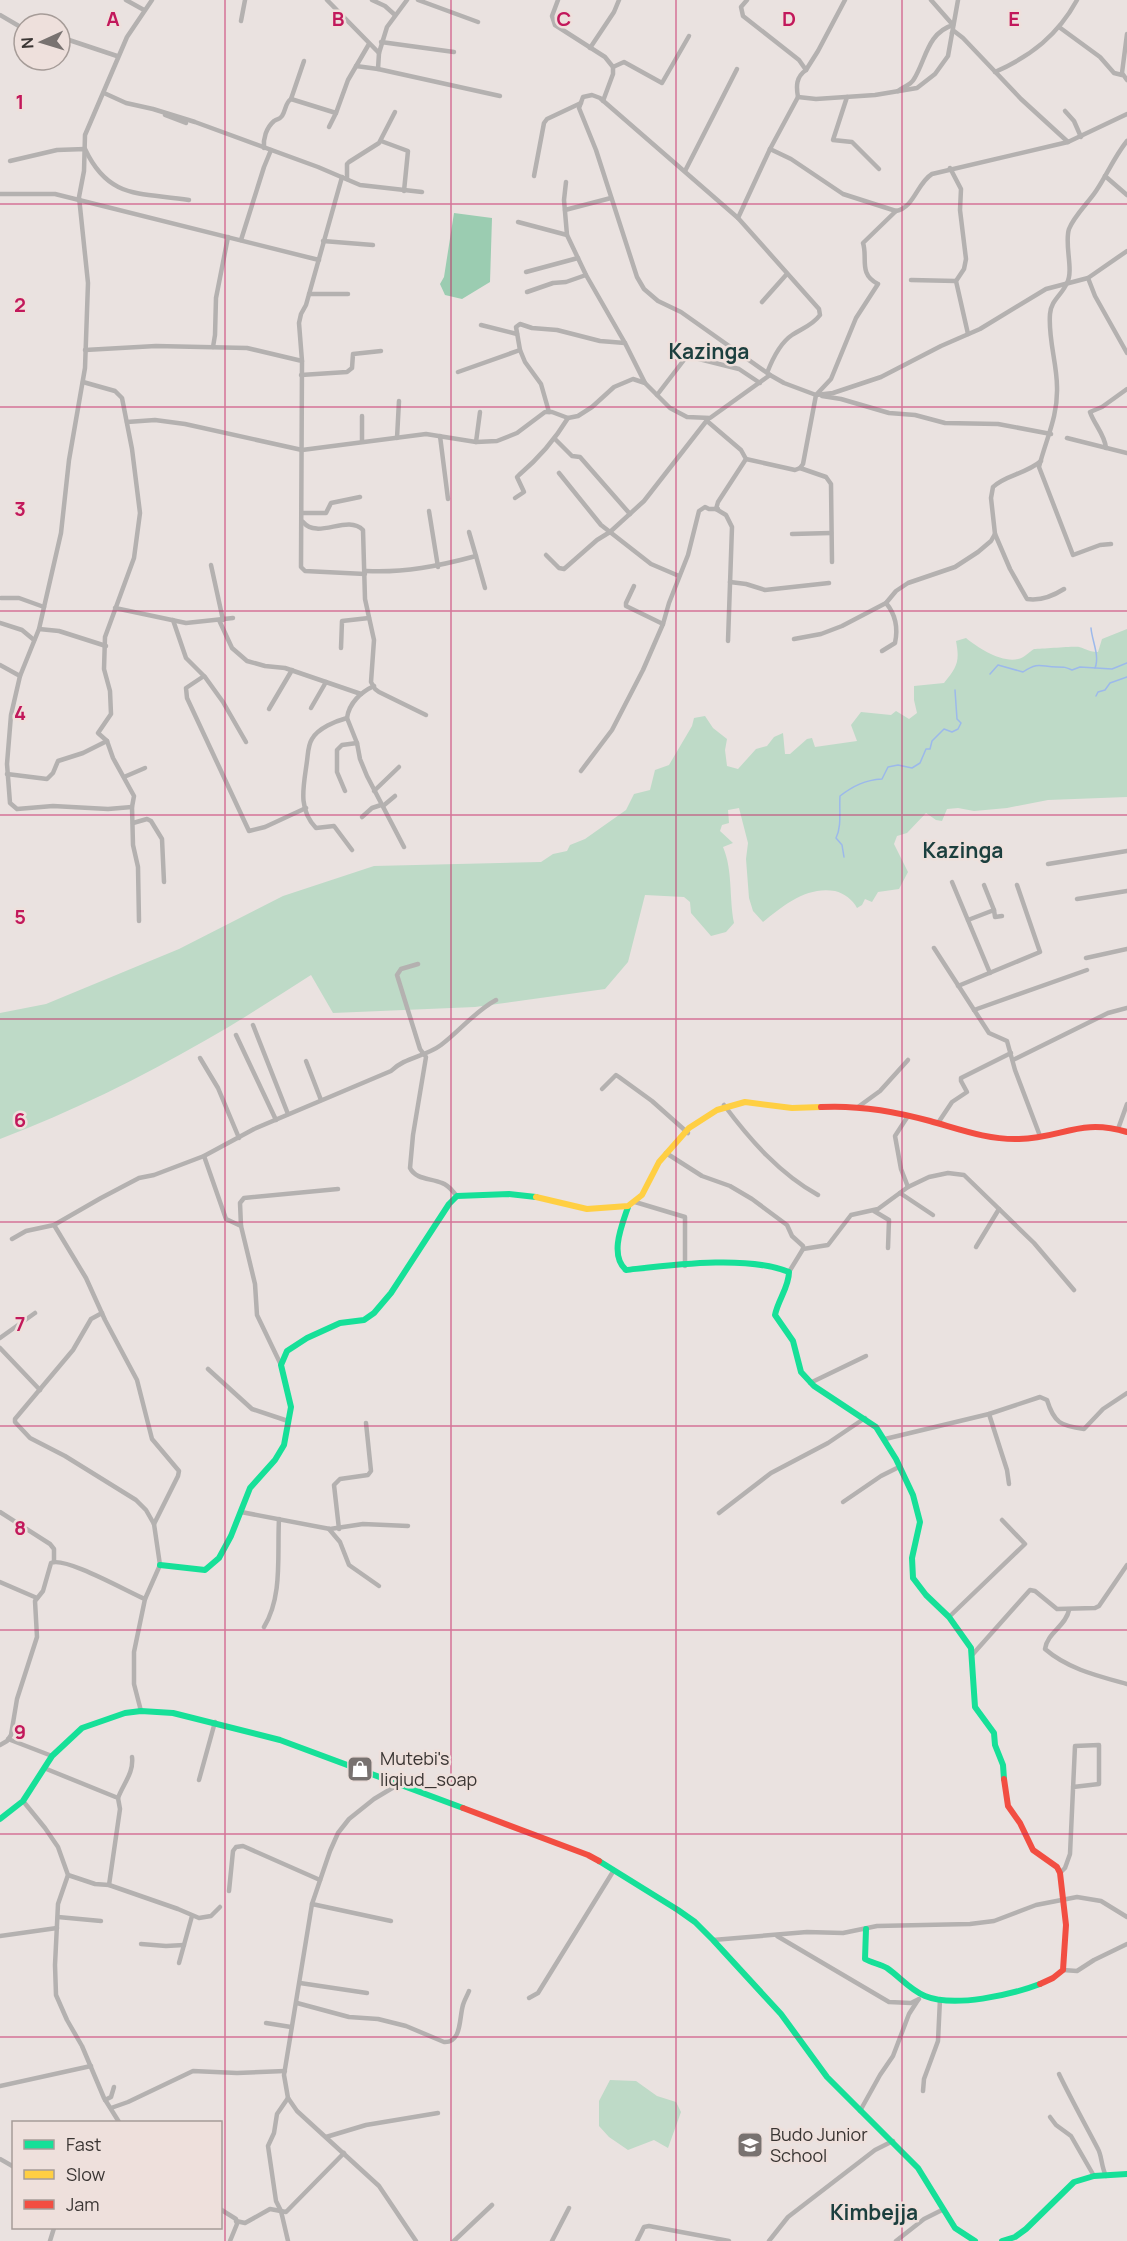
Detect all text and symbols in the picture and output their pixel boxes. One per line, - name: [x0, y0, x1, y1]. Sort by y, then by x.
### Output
- text: A: [106, 5, 120, 32]
- text: B: [332, 5, 345, 32]
- text: C: [557, 5, 571, 32]
- text: D: [782, 5, 796, 32]
- text: E: [1008, 5, 1020, 32]
- north arrow: [12, 12, 72, 72]
- text: N: [16, 37, 38, 50]
- text: 1: [16, 88, 24, 115]
- text: 2: [14, 291, 26, 318]
- district label: Kazinga: [669, 337, 749, 365]
- text: 3: [14, 495, 26, 522]
- text: 4: [14, 699, 26, 726]
- district label: Kazinga: [923, 836, 1003, 864]
- text: 5: [14, 903, 26, 930]
- text: 6: [14, 1106, 26, 1133]
- text: 7: [15, 1310, 25, 1337]
- text: 8: [14, 1514, 26, 1541]
- text: 9: [14, 1718, 26, 1745]
- place label: Mutebi's liqiud_soap: [380, 1746, 477, 1791]
- shop icon: Mutebi's liqiud_soap: [345, 1754, 375, 1784]
- legend: [12, 2121, 222, 2229]
- place label: Budo Junior School: [770, 2122, 868, 2167]
- school or university icon: Budo Junior School: [735, 2130, 765, 2160]
- text: Fast: [66, 2132, 101, 2156]
- text: Slow: [66, 2162, 106, 2186]
- text: Jam: [66, 2192, 100, 2216]
- district label: Kimbejja: [830, 2198, 918, 2226]

